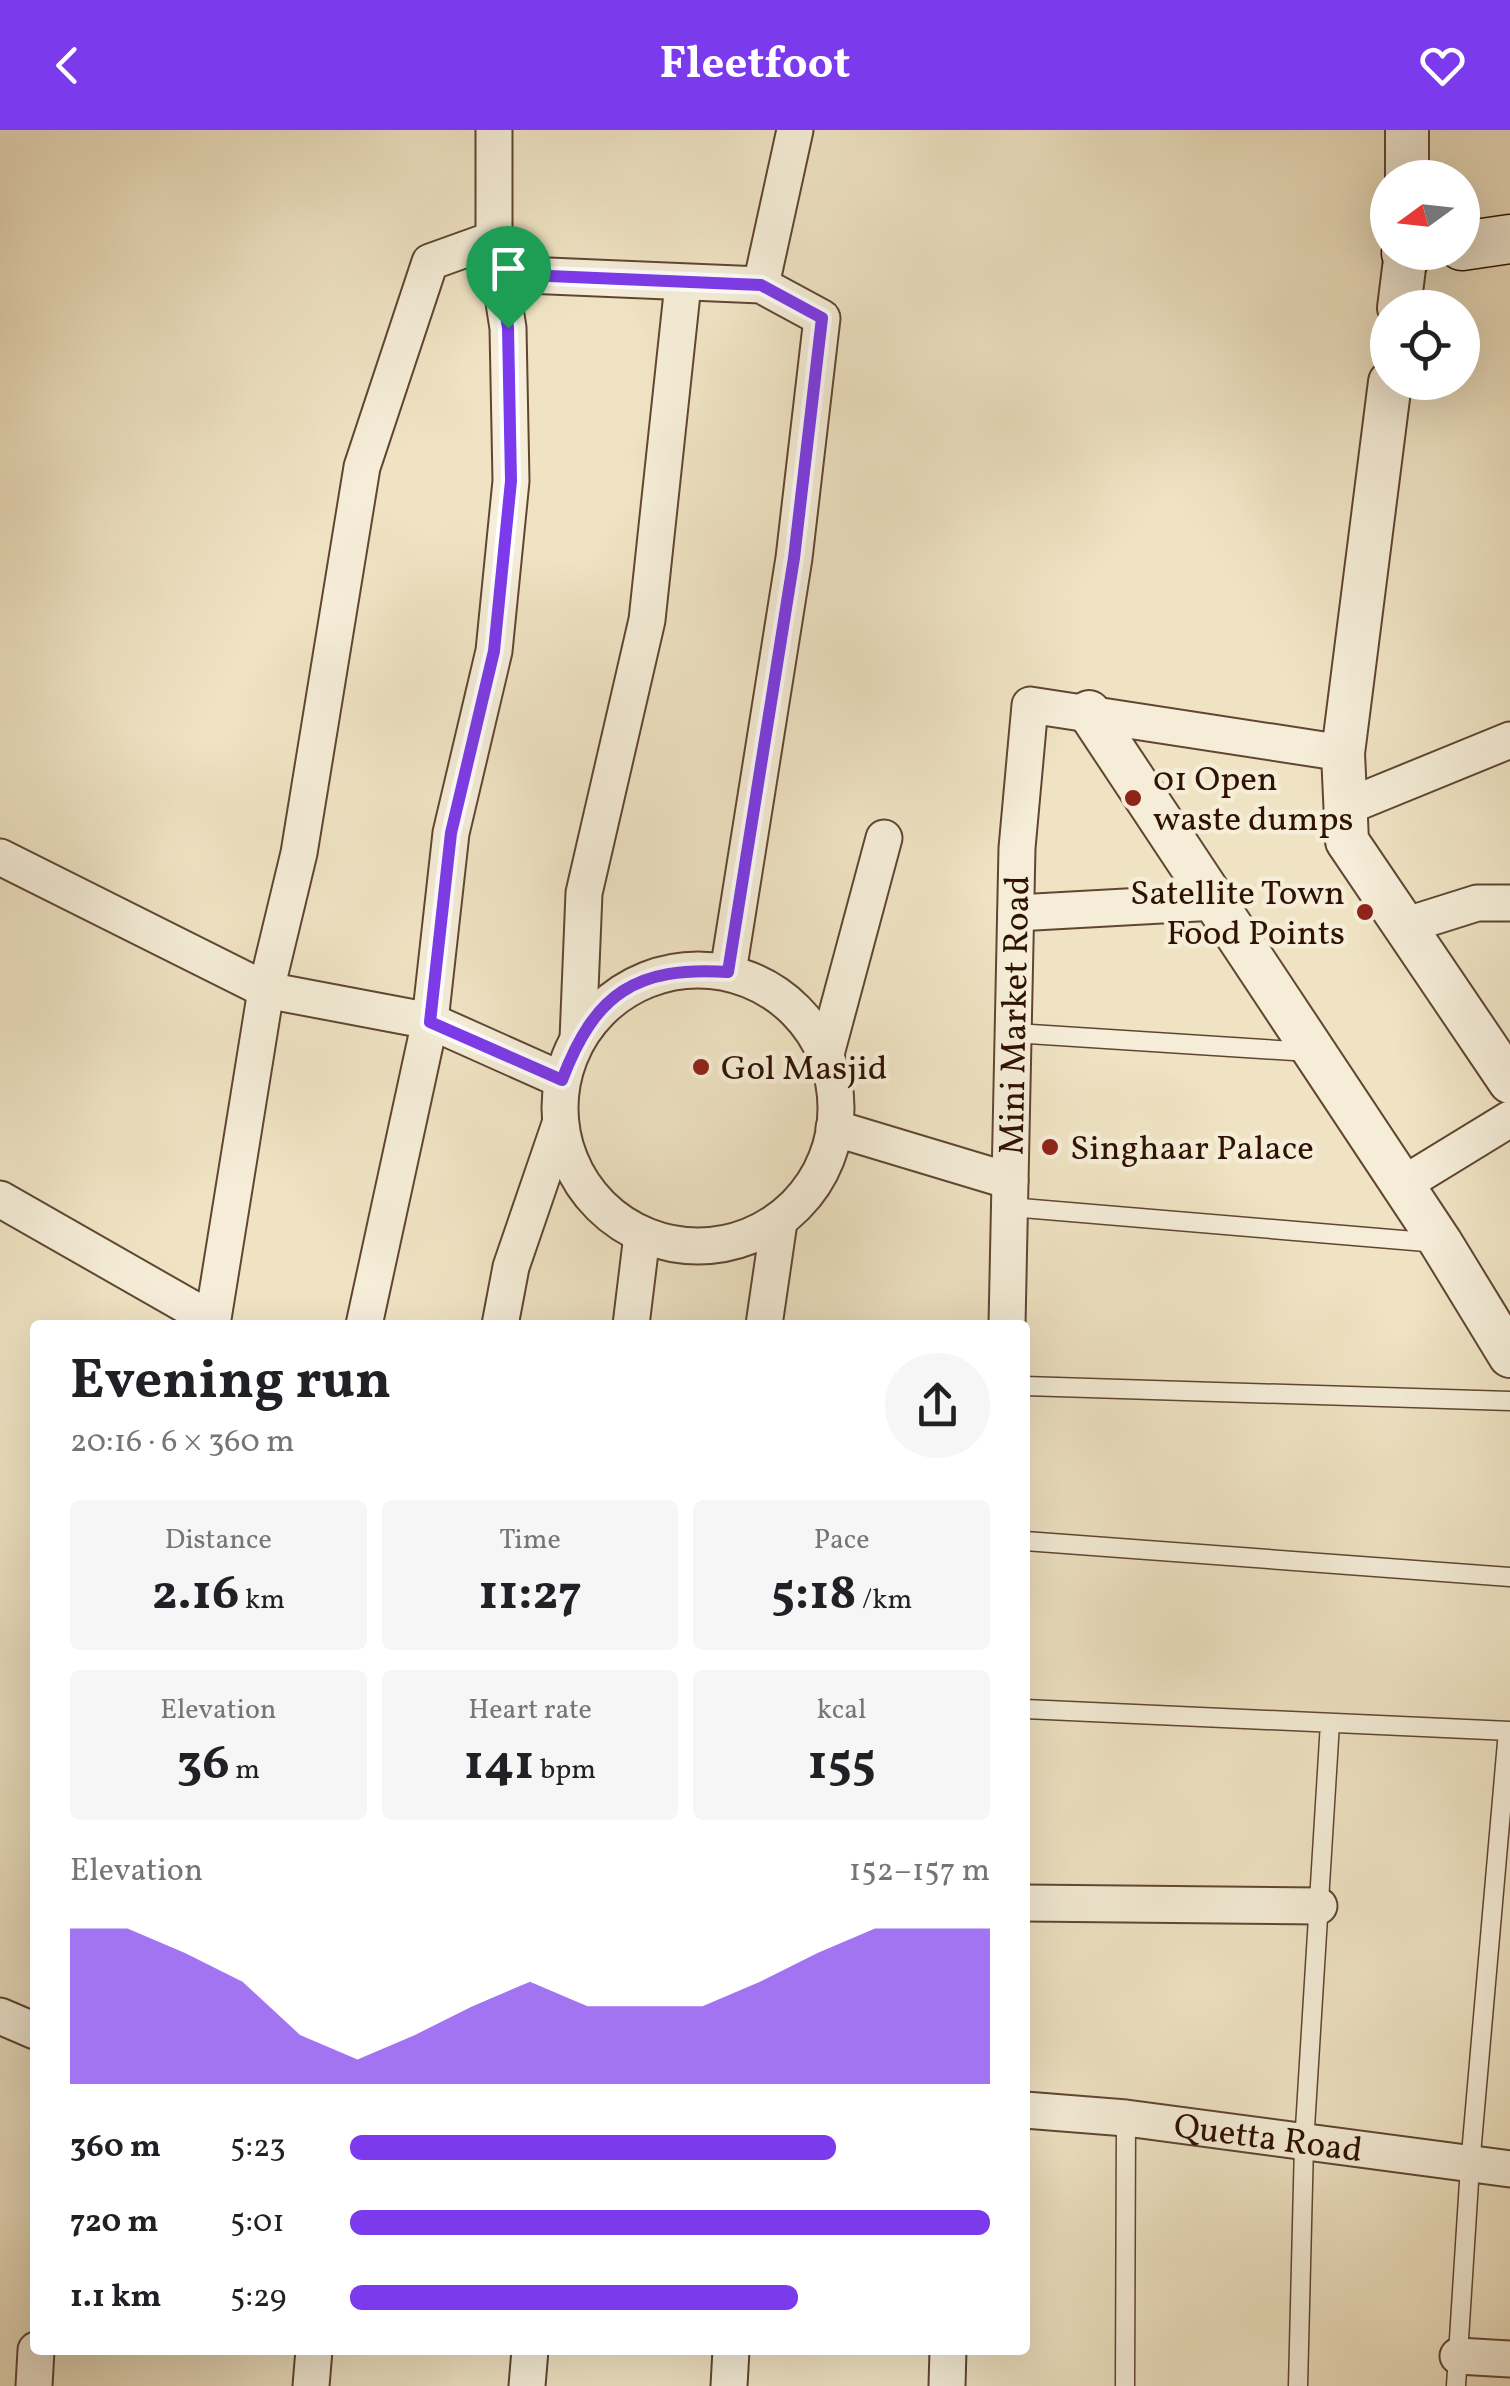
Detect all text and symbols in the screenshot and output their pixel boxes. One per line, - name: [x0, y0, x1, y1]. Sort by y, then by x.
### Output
- text: Fleetfoot: [660, 34, 850, 97]
- icon: back: [40, 38, 95, 93]
- icon: heart: [1415, 38, 1470, 93]
- north arrow: [1370, 160, 1480, 270]
- map controls: [1370, 160, 1480, 400]
- pin: [466, 226, 551, 329]
- icon: arrive: [481, 241, 536, 296]
- button: locate: [1370, 290, 1480, 400]
- place label: 01 Open waste dumps: [1153, 757, 1354, 845]
- marker: 01 Open waste dumps: [1122, 787, 1144, 809]
- place label: Satellite Town Food Points: [1130, 871, 1345, 959]
- street label: Mini Market Road: [990, 875, 1043, 1156]
- marker: Satellite Town Food Points: [1354, 901, 1376, 923]
- place label: Gol Masjid: [721, 1046, 888, 1094]
- marker: Gol Masjid: [690, 1056, 712, 1078]
- place label: Singhaar Palace: [1070, 1126, 1314, 1174]
- marker: Singhaar Palace: [1039, 1136, 1061, 1158]
- text: Evening run: [70, 1345, 391, 1421]
- button: share: [885, 1353, 990, 1458]
- text: 20:16 · 6 × 360 m: [70, 1421, 294, 1465]
- text: Distance: [165, 1521, 272, 1560]
- text: Time: [499, 1521, 561, 1560]
- text: Pace: [814, 1521, 870, 1560]
- text: 2.16: [152, 1560, 239, 1630]
- text: 11:27: [478, 1560, 582, 1630]
- text: 5:18: [771, 1560, 857, 1630]
- text: km: [239, 1581, 285, 1620]
- text: /km: [857, 1581, 912, 1620]
- text: Elevation: [160, 1691, 277, 1730]
- text: Heart rate: [468, 1691, 592, 1730]
- text: kcal: [817, 1691, 867, 1730]
- text: 36: [177, 1730, 230, 1800]
- text: 141: [464, 1730, 534, 1800]
- text: 155: [808, 1730, 876, 1800]
- text: m: [230, 1751, 260, 1790]
- text: bpm: [534, 1751, 596, 1790]
- text: Elevation: [70, 1850, 203, 1894]
- text: 152–157 m: [849, 1850, 990, 1894]
- street label: Quetta Road: [1171, 2104, 1365, 2176]
- text: 360 m: [70, 2126, 161, 2170]
- text: 5:23: [230, 2126, 286, 2170]
- text: 720 m: [70, 2201, 159, 2245]
- text: 5:01: [230, 2201, 285, 2245]
- text: 1.1 km: [70, 2276, 162, 2320]
- text: 5:29: [230, 2276, 286, 2320]

